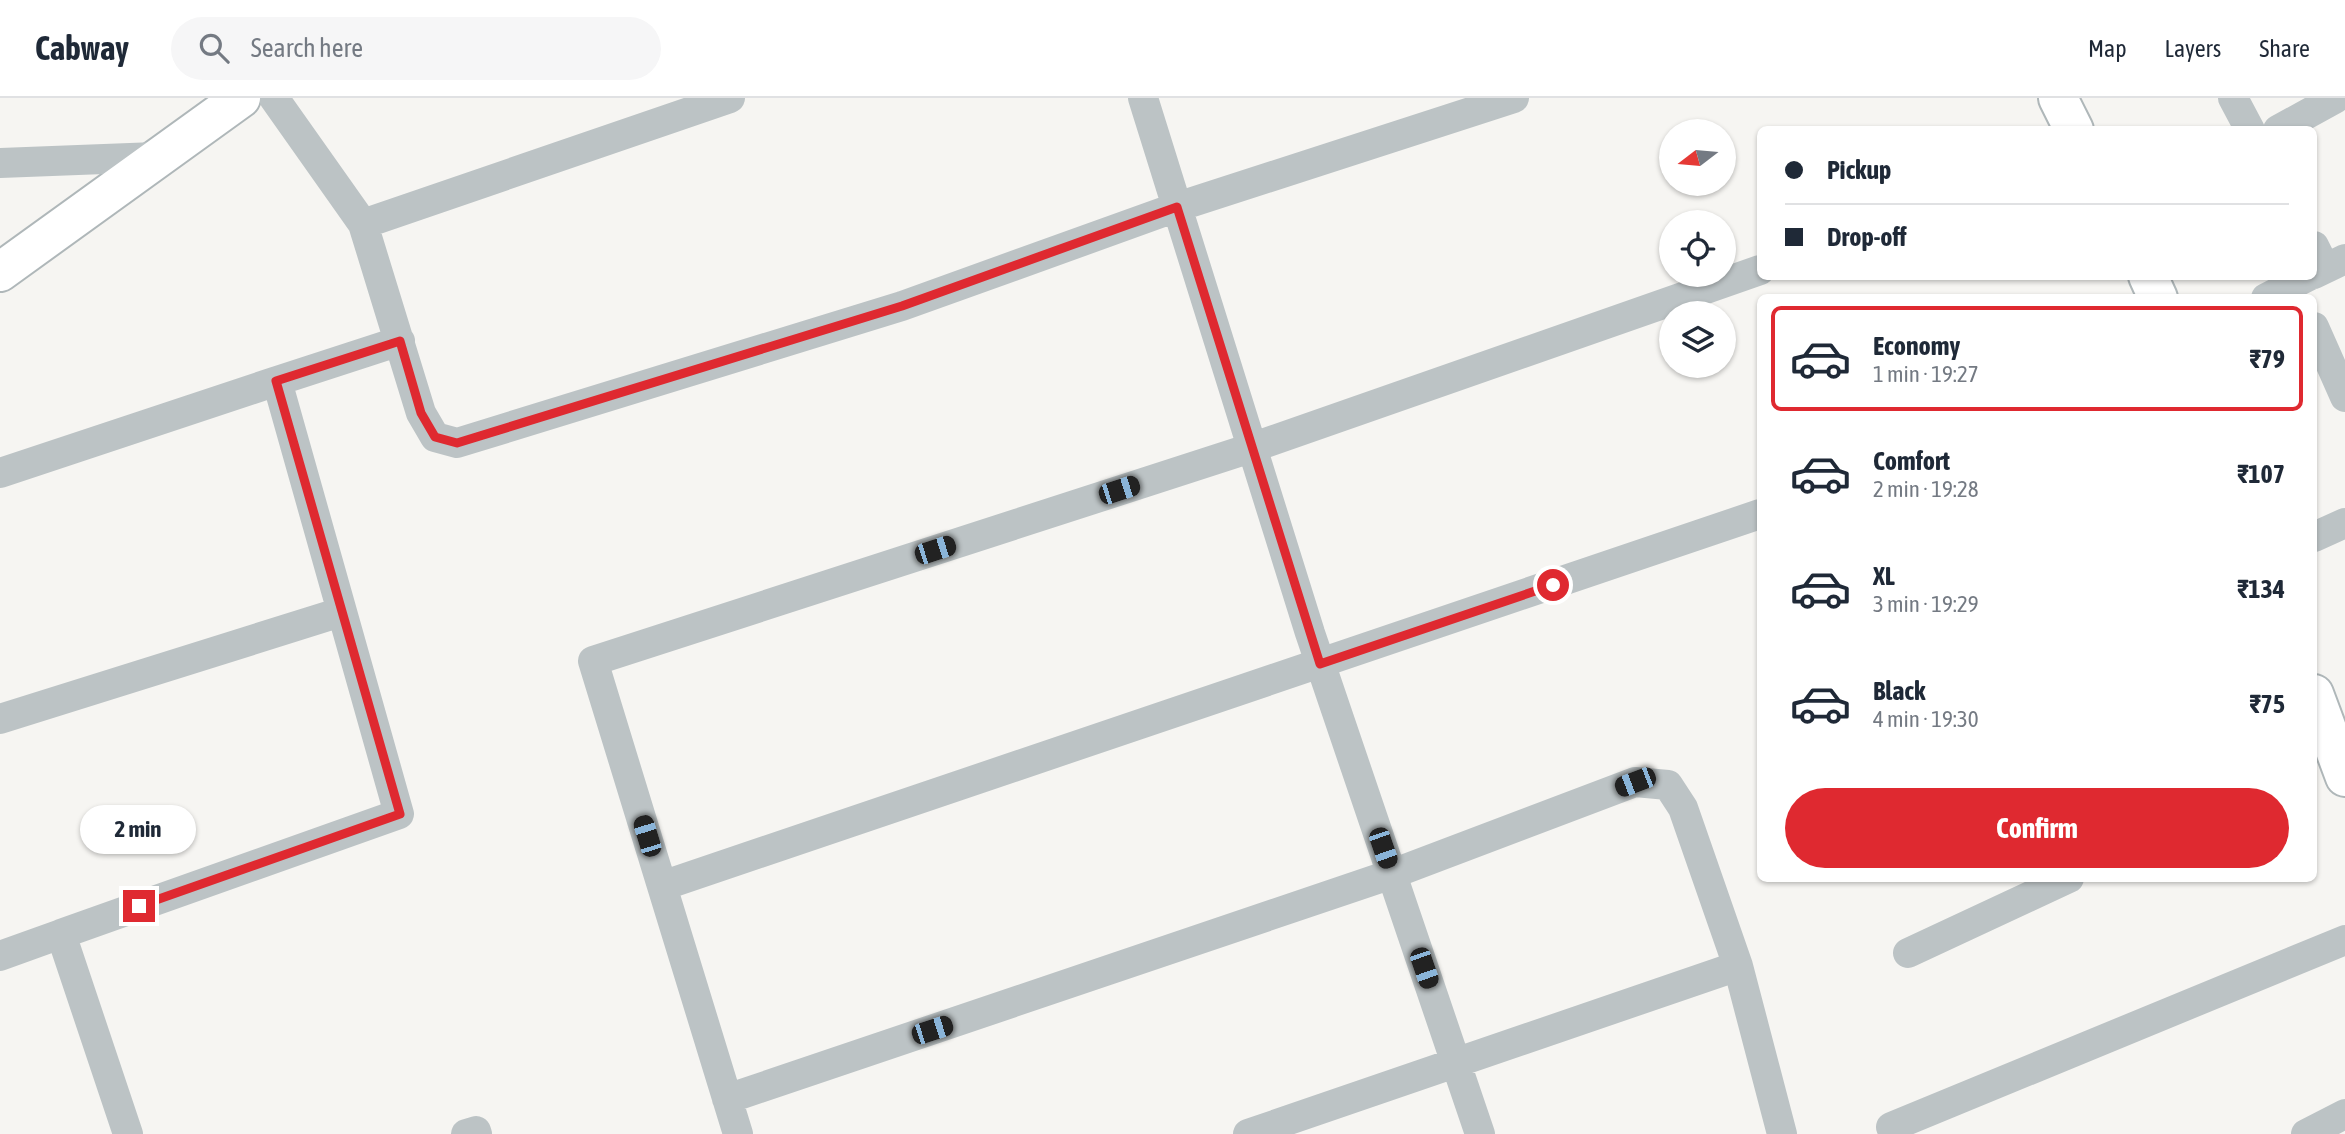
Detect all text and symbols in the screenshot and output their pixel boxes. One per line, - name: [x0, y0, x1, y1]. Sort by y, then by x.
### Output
- search box: [171, 17, 661, 80]
- text: Cabway: [35, 29, 129, 67]
- icon: search: [195, 29, 233, 67]
- text: Search here: [251, 33, 363, 63]
- text: Map: [2088, 35, 2127, 62]
- text: Layers: [2165, 35, 2221, 62]
- text: Share: [2259, 35, 2310, 62]
- north arrow: [1659, 119, 1736, 196]
- map controls: [1659, 119, 1736, 378]
- text: Pickup: [1827, 155, 1891, 185]
- button: locate: [1659, 210, 1736, 287]
- text: Drop-off: [1827, 222, 1907, 252]
- button: layers: [1659, 301, 1736, 378]
- icon: car: [1789, 327, 1852, 390]
- text: Economy: [1873, 331, 1960, 361]
- text: ₹79: [2249, 344, 2285, 374]
- text: 1 min · 19:27: [1873, 361, 1979, 387]
- icon: car: [1789, 442, 1852, 505]
- text: Comfort: [1873, 446, 1950, 476]
- text: ₹107: [2237, 459, 2285, 489]
- car: [1096, 474, 1143, 506]
- text: 2 min · 19:28: [1873, 476, 1979, 502]
- car: [912, 534, 959, 566]
- icon: car: [1789, 557, 1852, 620]
- text: XL: [1873, 561, 1895, 591]
- route start: [1537, 569, 1569, 601]
- text: ₹134: [2237, 574, 2285, 604]
- text: 3 min · 19:29: [1873, 591, 1979, 617]
- icon: car: [1789, 672, 1852, 735]
- text: Black: [1873, 676, 1925, 706]
- text: ₹75: [2249, 689, 2285, 719]
- text: 4 min · 19:30: [1873, 706, 1979, 732]
- car: [1612, 765, 1659, 799]
- button: Confirm: [1785, 788, 2289, 868]
- callout: 2 min: [81, 804, 197, 854]
- car: [631, 813, 664, 859]
- text: 2 min: [115, 816, 161, 842]
- car: [1367, 825, 1400, 871]
- route end: [123, 890, 155, 922]
- car: [1408, 945, 1441, 991]
- car: [909, 1014, 956, 1046]

